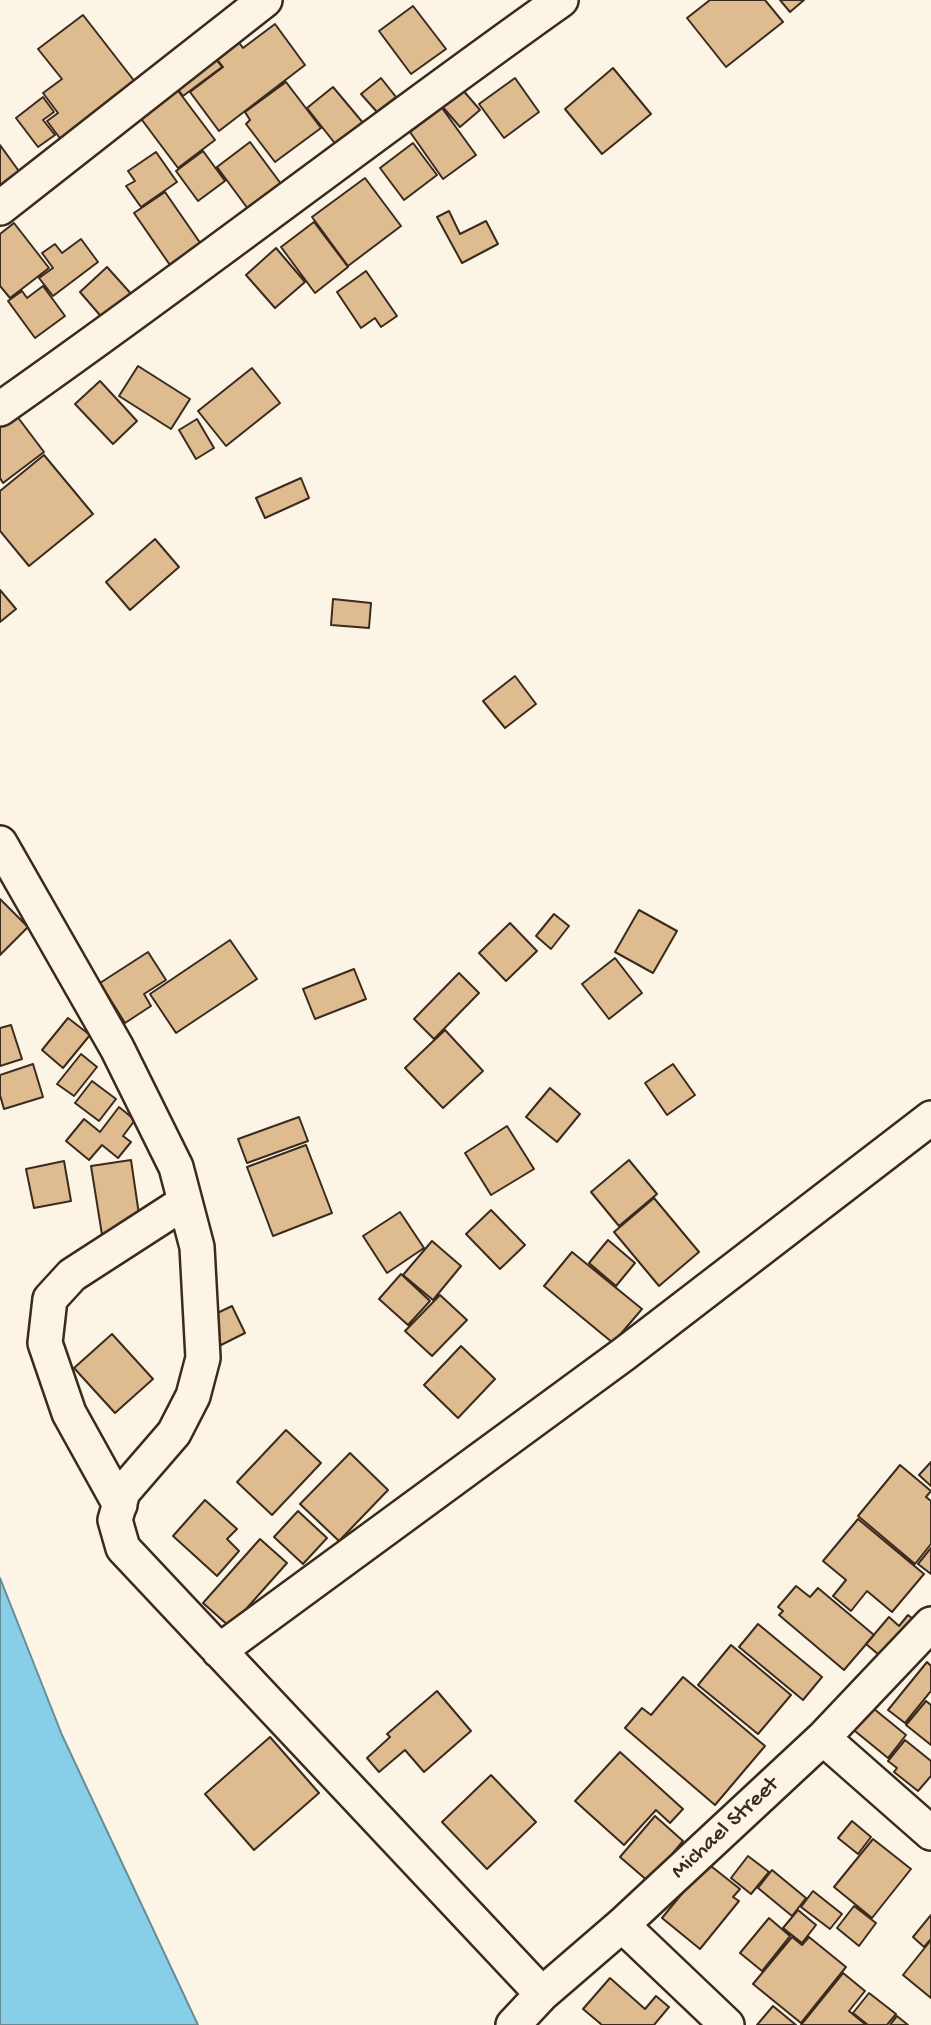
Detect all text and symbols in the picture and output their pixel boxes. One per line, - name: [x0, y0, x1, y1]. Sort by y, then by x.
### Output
- street label: Michael Street: [666, 1772, 786, 1886]

